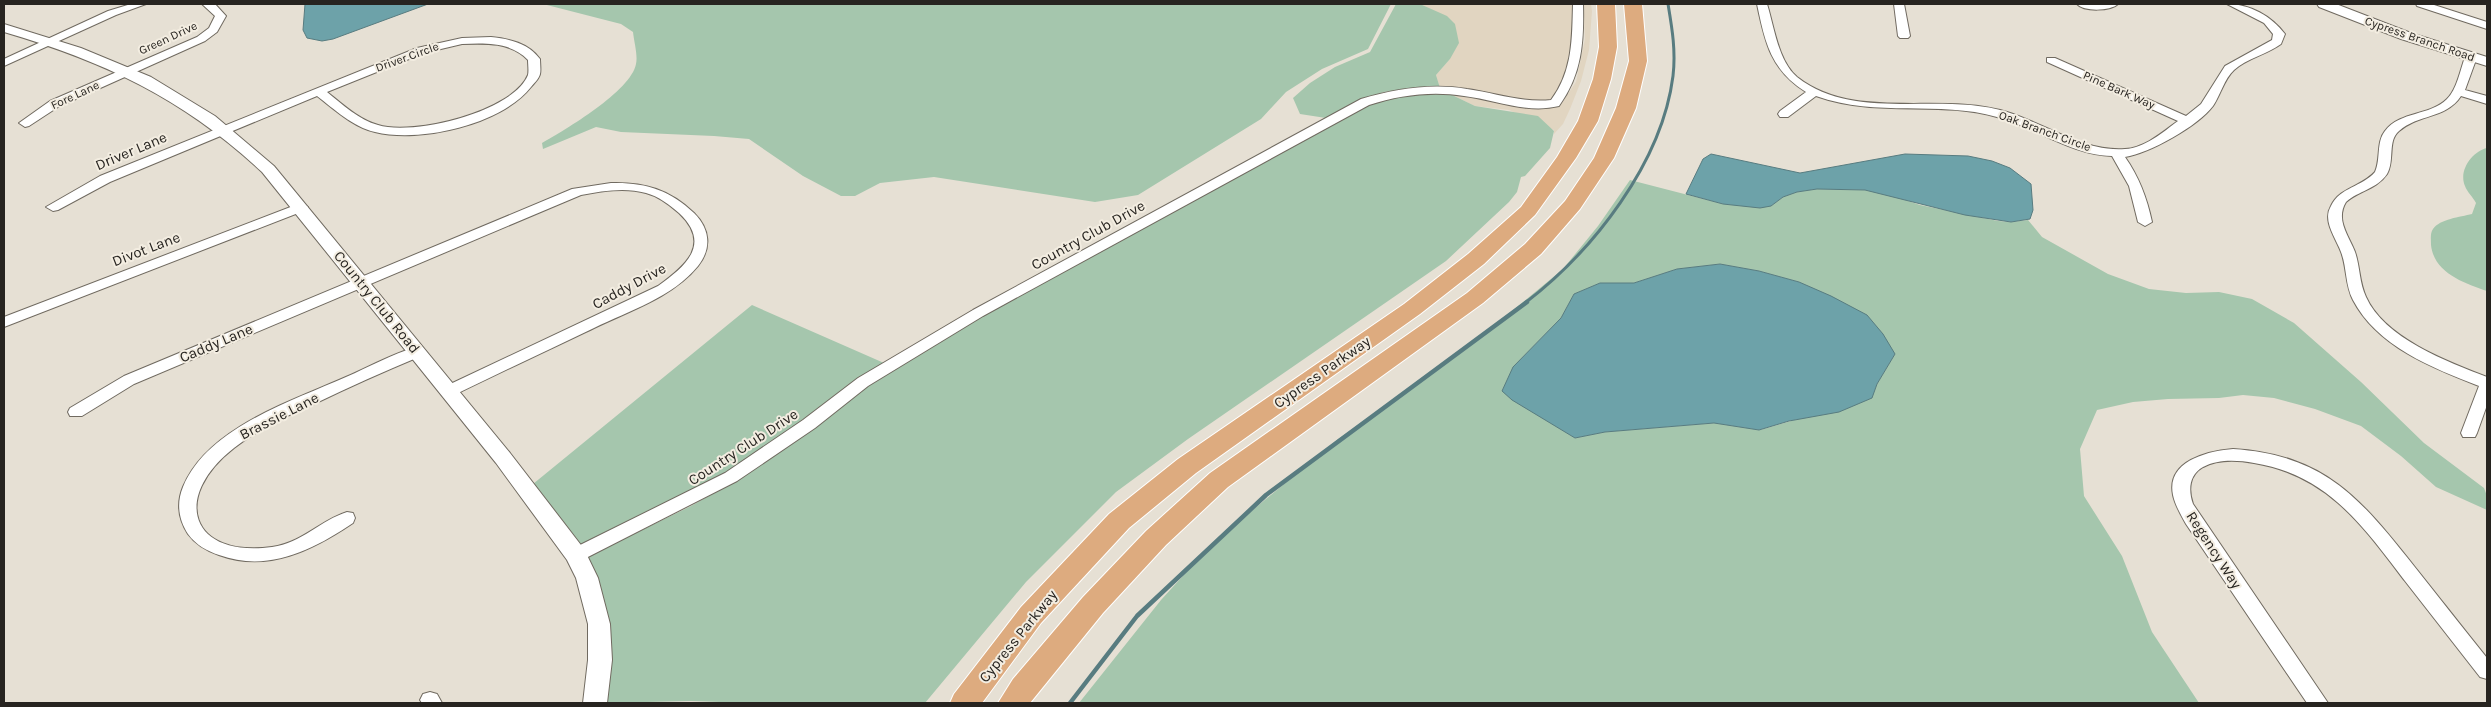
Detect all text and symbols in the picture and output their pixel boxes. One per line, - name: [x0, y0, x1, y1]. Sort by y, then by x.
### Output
- street label: Cypress Branch Road: [2363, 14, 2477, 64]
- street label: Green Drive: [137, 18, 199, 58]
- street label: Driver Circle: [374, 39, 440, 75]
- street label: Pine Bark Way: [2081, 68, 2157, 112]
- street label: Fore Lane: [49, 78, 101, 112]
- street label: Oak Branch Circle: [1997, 108, 2093, 154]
- street label: Driver Lane: [92, 128, 170, 174]
- street label: Country Club Drive: [1028, 196, 1148, 274]
- street label: Divot Lane: [109, 228, 183, 270]
- street label: Country Club Road: [330, 247, 424, 357]
- street label: Caddy Drive: [589, 259, 669, 313]
- street label: Caddy Lane: [177, 320, 255, 366]
- street label: Cypress Parkway: [1270, 332, 1374, 412]
- street label: Brassie Lane: [236, 388, 322, 444]
- street label: Country Club Drive: [685, 405, 801, 489]
- street label: Regency Way: [2182, 508, 2246, 592]
- street label: Cypress Parkway: [975, 586, 1061, 686]

